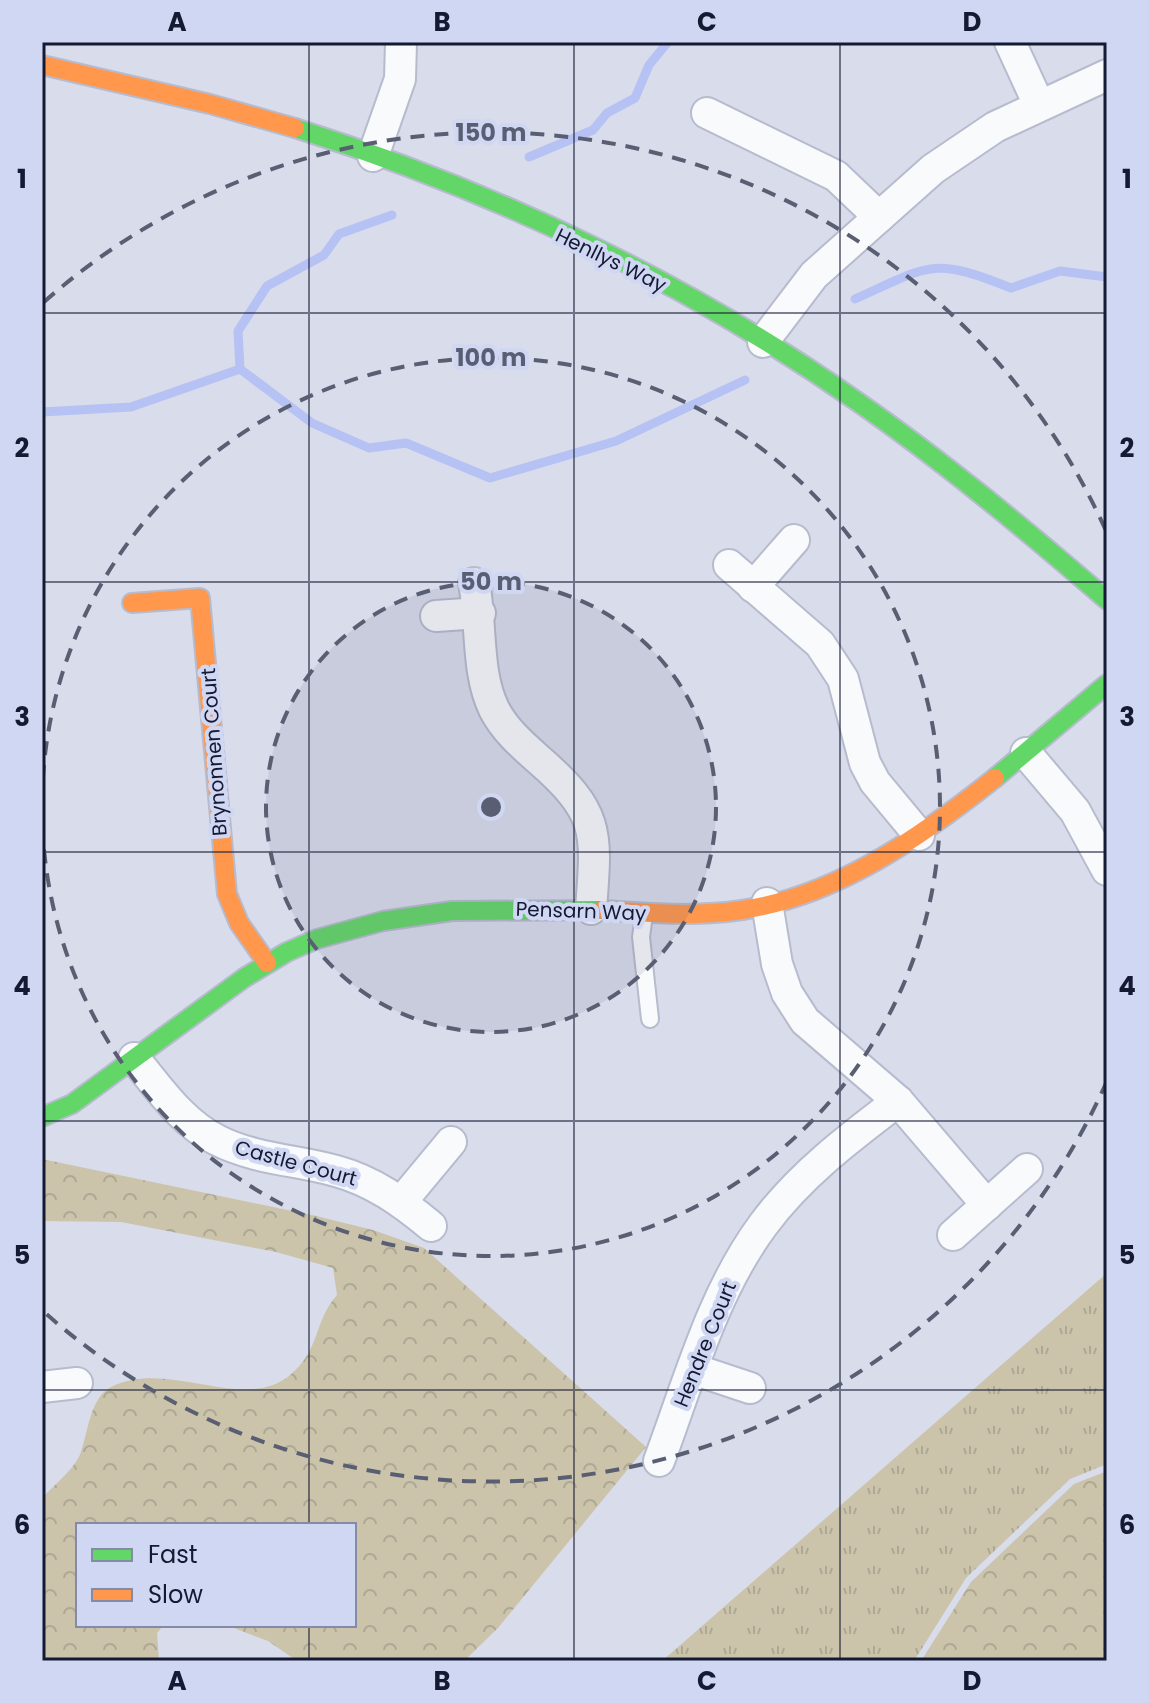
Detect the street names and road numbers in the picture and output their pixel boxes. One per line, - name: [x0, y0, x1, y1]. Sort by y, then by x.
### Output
- street label: Henllys Way: [551, 221, 671, 299]
- street label: Brynonnen Court: [194, 667, 234, 837]
- street label: Pensarn Way: [515, 895, 647, 927]
- street label: Castle Court: [232, 1133, 360, 1193]
- street label: Hendre Court: [667, 1277, 743, 1411]

